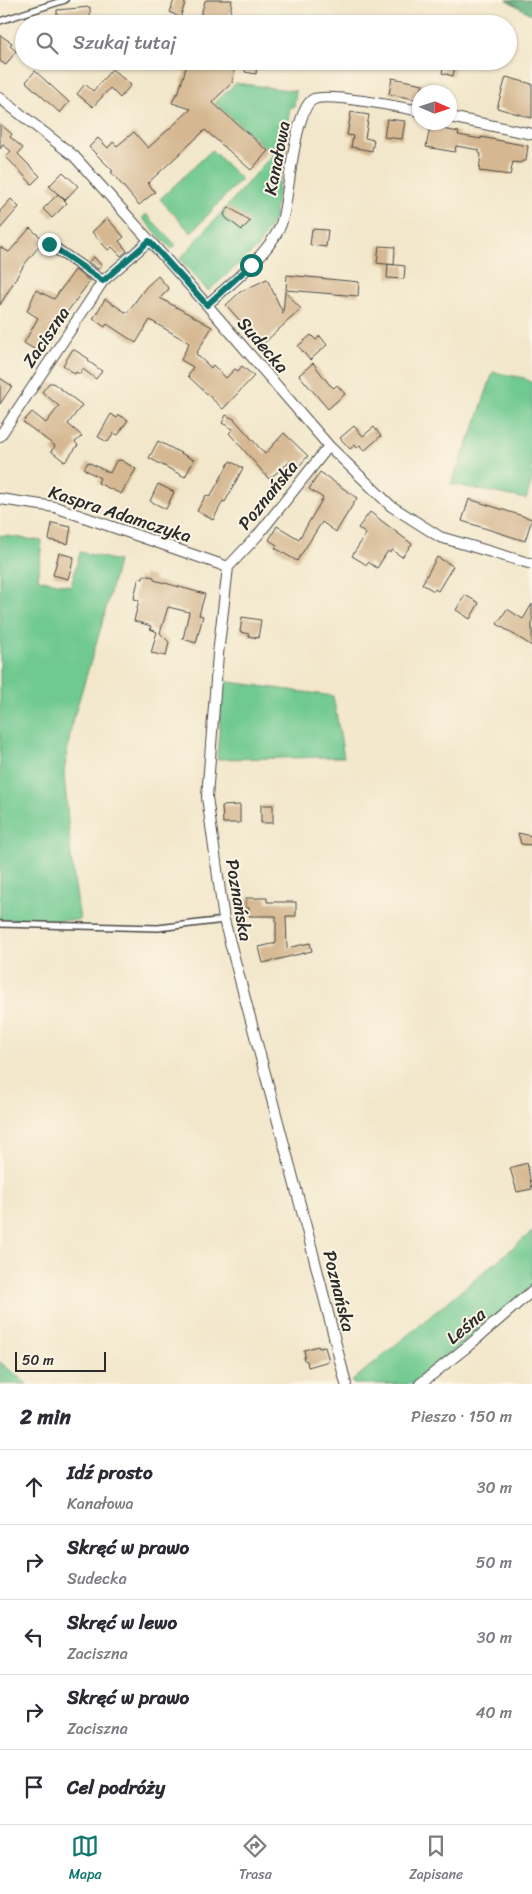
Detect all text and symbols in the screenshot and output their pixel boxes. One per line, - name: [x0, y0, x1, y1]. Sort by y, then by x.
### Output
- search box: [15, 15, 517, 70]
- text: Szukaj tutaj: [73, 26, 176, 59]
- icon: search: [33, 29, 61, 57]
- north arrow: [412, 85, 457, 130]
- street label: Kanałowa: [254, 118, 300, 198]
- route end: [38, 233, 61, 256]
- route start: [240, 254, 263, 277]
- street label: Zaciszna: [14, 300, 78, 374]
- street label: Sudecka: [229, 309, 297, 381]
- street label: Poznańska: [229, 453, 307, 537]
- street label: Kaspra Adamczyka: [44, 476, 196, 552]
- street label: Poznańska: [216, 856, 262, 944]
- street label: Poznańska: [313, 1247, 365, 1335]
- street label: Leśna: [439, 1299, 494, 1353]
- text: 50 m: [22, 1348, 54, 1373]
- scale bar: [15, 1349, 106, 1372]
- text: 2 min: [20, 1398, 71, 1436]
- text: Pieszo · 150 m: [411, 1402, 512, 1431]
- text: Idź prosto: [67, 1456, 153, 1489]
- icon: ahead: [20, 1473, 48, 1501]
- text: 30 m: [477, 1473, 512, 1502]
- text: Kanałowa: [67, 1489, 134, 1518]
- text: Skręć w prawo: [67, 1531, 189, 1564]
- icon: right: [20, 1548, 48, 1576]
- text: 50 m: [476, 1548, 512, 1577]
- text: Sudecka: [67, 1564, 127, 1593]
- text: Skręć w lewo: [67, 1606, 177, 1639]
- icon: left: [20, 1623, 48, 1651]
- text: 30 m: [477, 1623, 512, 1652]
- text: Zaciszna: [67, 1639, 128, 1668]
- text: Skręć w prawo: [67, 1681, 189, 1714]
- icon: right: [20, 1698, 48, 1726]
- text: 40 m: [475, 1698, 512, 1727]
- text: Zaciszna: [67, 1714, 128, 1743]
- text: Cel podróży: [67, 1771, 165, 1804]
- icon: arrive: [20, 1773, 48, 1801]
- tab: Mapa: [69, 1832, 102, 1887]
- tab: Trasa: [239, 1832, 272, 1887]
- tab: Zapisane: [409, 1832, 463, 1887]

